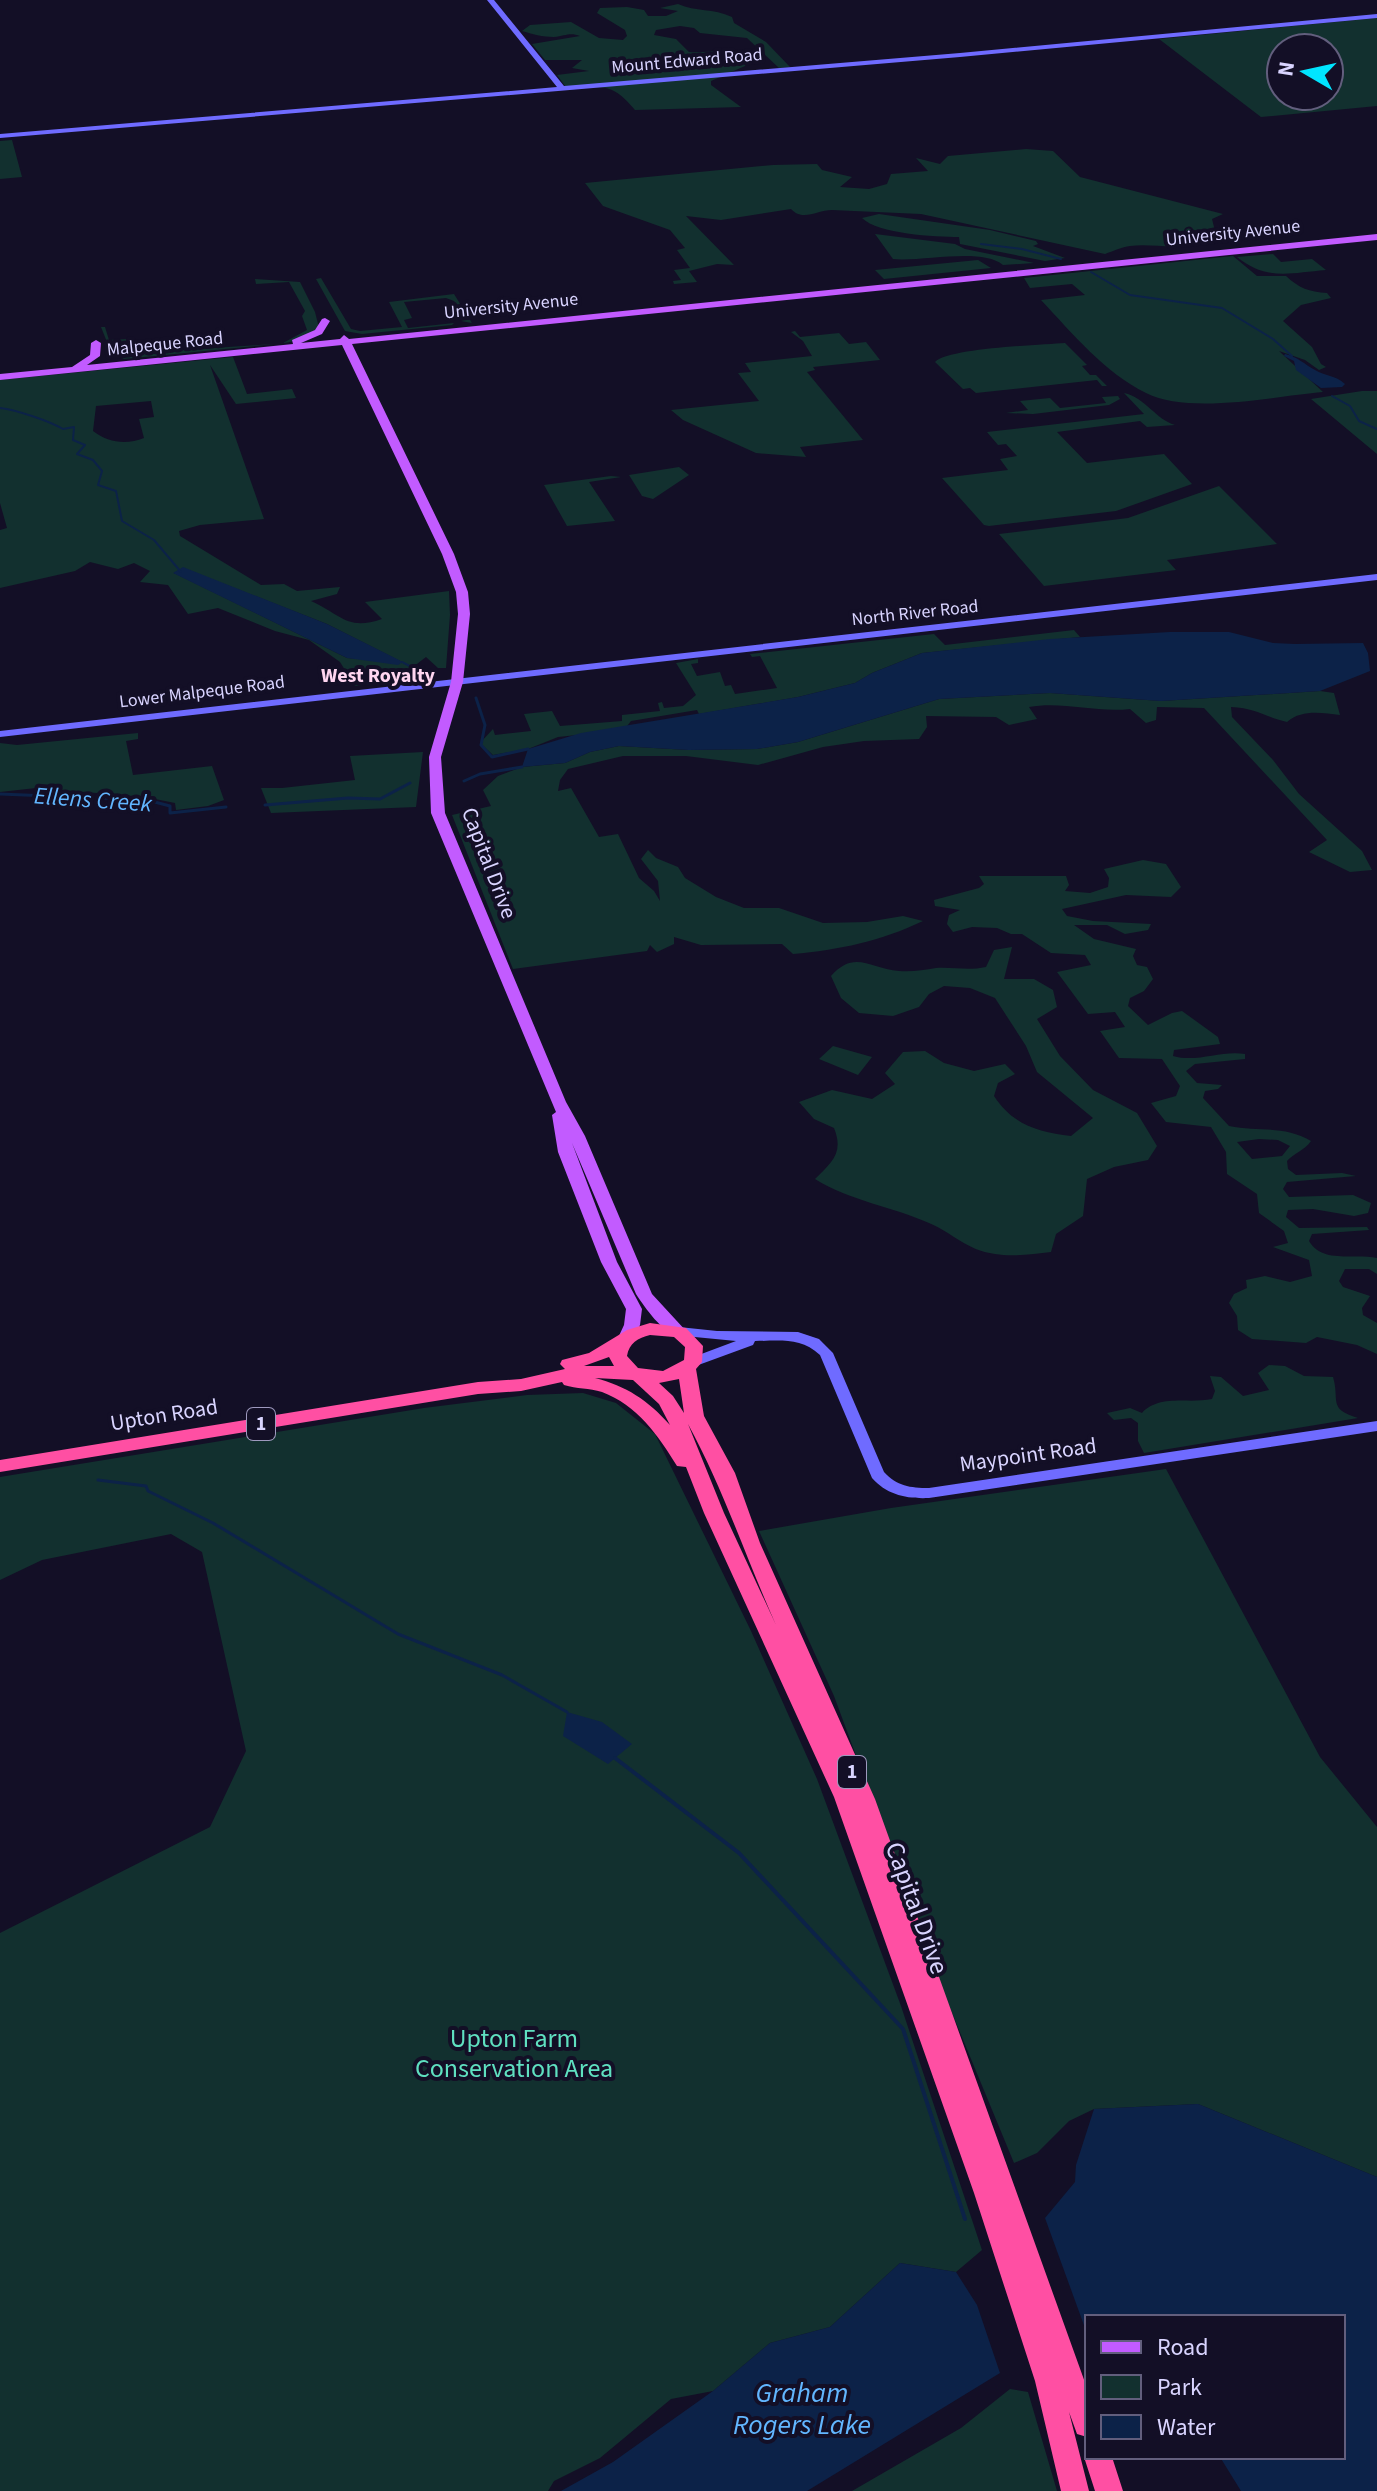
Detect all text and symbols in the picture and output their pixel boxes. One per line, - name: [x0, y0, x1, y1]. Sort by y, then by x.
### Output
- north arrow: [1265, 32, 1345, 112]
- street label: Mount Edward Road: [610, 42, 764, 80]
- text: N: [1269, 59, 1303, 79]
- street label: University Avenue: [1165, 214, 1301, 252]
- street label: University Avenue: [443, 287, 579, 325]
- street label: Malpeque Road: [106, 325, 224, 363]
- street label: North River Road: [850, 594, 980, 632]
- district label: West Royalty: [321, 662, 436, 690]
- street label: Lower Malpeque Road: [118, 669, 286, 715]
- water label: Ellens Creek: [33, 778, 154, 822]
- street label: Capital Drive: [453, 803, 525, 923]
- street label: Upton Road: [108, 1391, 220, 1439]
- road number: 1: [247, 1408, 275, 1440]
- street label: Maypoint Road: [957, 1430, 1099, 1480]
- road number: 1: [838, 1756, 866, 1788]
- street label: Capital Drive: [876, 1837, 958, 1979]
- park label: Upton Farm Conservation Area: [415, 2020, 613, 2087]
- legend: [1085, 2315, 1345, 2459]
- text: Road: [1157, 2330, 1209, 2365]
- text: Park: [1157, 2370, 1202, 2405]
- water label: Graham Rogers Lake: [733, 2373, 871, 2445]
- text: Water: [1157, 2410, 1216, 2445]

